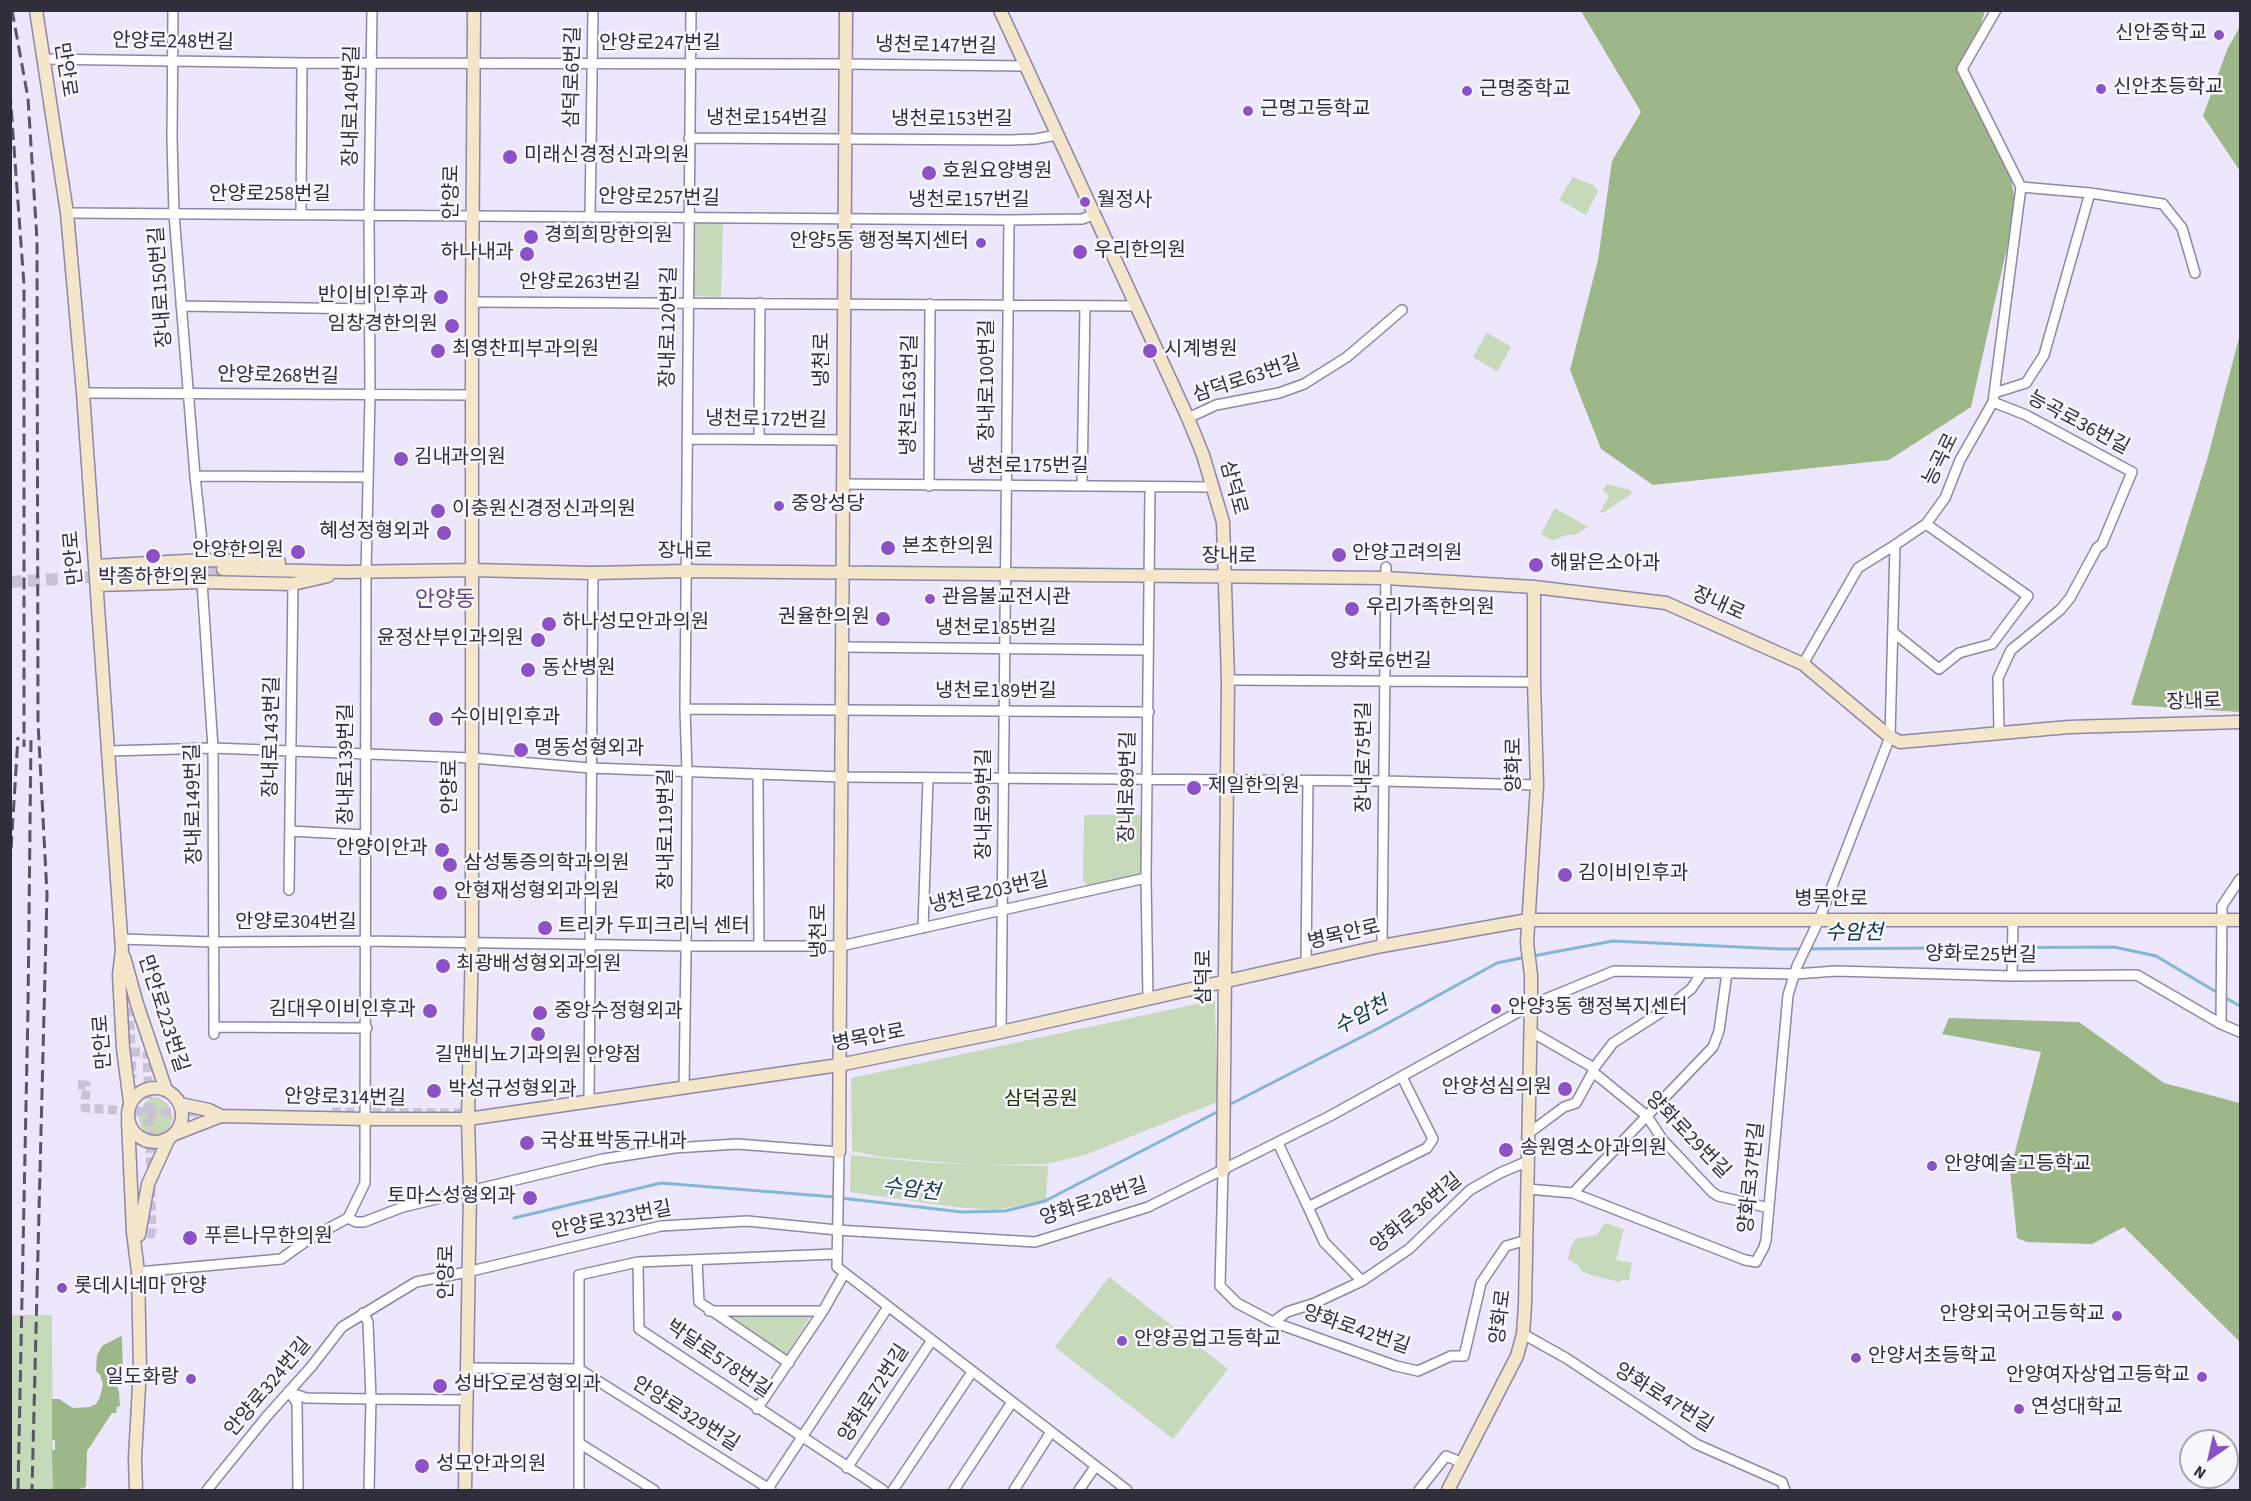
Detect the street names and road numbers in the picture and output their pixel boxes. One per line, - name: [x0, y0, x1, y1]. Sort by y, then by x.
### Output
- street label: 삼덕로6번길: [561, 26, 587, 128]
- street label: 안양로248번길: [112, 30, 234, 56]
- street label: 안양로247번길: [599, 33, 721, 57]
- street label: 냉천로147번길: [875, 34, 997, 60]
- street label: 만안로: [48, 41, 80, 99]
- street label: 장내로140번길: [340, 45, 366, 167]
- street label: 냉천로154번길: [706, 108, 828, 132]
- street label: 냉천로153번길: [891, 109, 1013, 133]
- street label: 안양로: [441, 164, 465, 220]
- street label: 안양로258번길: [209, 184, 331, 208]
- street label: 안양로257번길: [598, 186, 720, 212]
- street label: 냉천로157번길: [908, 190, 1030, 214]
- street label: 장내로150번길: [146, 225, 178, 349]
- street label: 장내로120번길: [657, 266, 683, 388]
- street label: 안양로263번길: [519, 272, 641, 296]
- street label: 장내로100번길: [977, 319, 1001, 441]
- street label: 냉천로: [812, 332, 836, 388]
- street label: 냉천로163번길: [898, 334, 924, 456]
- street label: 삼덕로63번길: [1190, 351, 1304, 409]
- street label: 안양로268번길: [217, 364, 339, 390]
- street label: 능곡로36번길: [2023, 387, 2133, 461]
- street label: 냉천로172번길: [705, 408, 827, 434]
- street label: 능곡로: [1919, 430, 1965, 490]
- street label: 냉천로175번길: [967, 456, 1089, 480]
- street label: 삼덕로: [1213, 458, 1251, 518]
- street label: 만안로: [61, 529, 89, 587]
- street label: 장내로: [657, 541, 713, 565]
- street label: 장내로: [1201, 546, 1257, 570]
- street label: 장내로: [1688, 583, 1748, 627]
- street label: 냉천로185번길: [935, 618, 1057, 642]
- street label: 양화로6번길: [1330, 651, 1432, 675]
- street label: 장내로143번길: [260, 676, 286, 798]
- street label: 냉천로189번길: [935, 681, 1057, 705]
- street label: 장내로: [2166, 690, 2222, 716]
- street label: 장내로75번길: [1354, 701, 1378, 813]
- street label: 장내로139번길: [336, 703, 360, 825]
- street label: 장내로89번길: [1116, 731, 1142, 843]
- street label: 양화로: [1504, 737, 1528, 793]
- street label: 장내로149번길: [182, 743, 208, 865]
- street label: 장내로99번길: [974, 748, 998, 860]
- street label: 안양로: [440, 759, 464, 815]
- street label: 장내로119번길: [656, 768, 680, 890]
- street label: 냉천로203번길: [927, 869, 1051, 919]
- street label: 병목안로: [1794, 889, 1868, 913]
- street label: 냉천로: [809, 903, 833, 959]
- street label: 안양로304번길: [235, 912, 357, 936]
- street label: 병목안로: [1305, 916, 1383, 956]
- street label: 양화로25번길: [1925, 943, 2037, 969]
- street label: 삼덕로: [1194, 949, 1218, 1005]
- street label: 만안로223번길: [132, 952, 192, 1076]
- street label: 만안로: [90, 1014, 118, 1070]
- street label: 병목안로: [831, 1020, 907, 1058]
- street label: 안양로314번길: [284, 1086, 406, 1112]
- street label: 양화로29번길: [1640, 1087, 1734, 1185]
- street label: 양화로37번길: [1735, 1121, 1771, 1235]
- street label: 양화로36번길: [1366, 1169, 1468, 1259]
- street label: 양화로28번길: [1037, 1174, 1151, 1232]
- street label: 안양로323번길: [550, 1198, 674, 1244]
- street label: 안양로: [436, 1244, 460, 1300]
- street label: 양화로: [1487, 1288, 1517, 1346]
- street label: 양화로42번길: [1299, 1301, 1413, 1361]
- street label: 박달로578번길: [661, 1316, 775, 1404]
- street label: 안양로324번길: [221, 1334, 317, 1442]
- street label: 양화로72번길: [834, 1341, 916, 1447]
- street label: 양화로47번길: [1609, 1359, 1717, 1439]
- street label: 안양로329번길: [627, 1373, 743, 1457]

